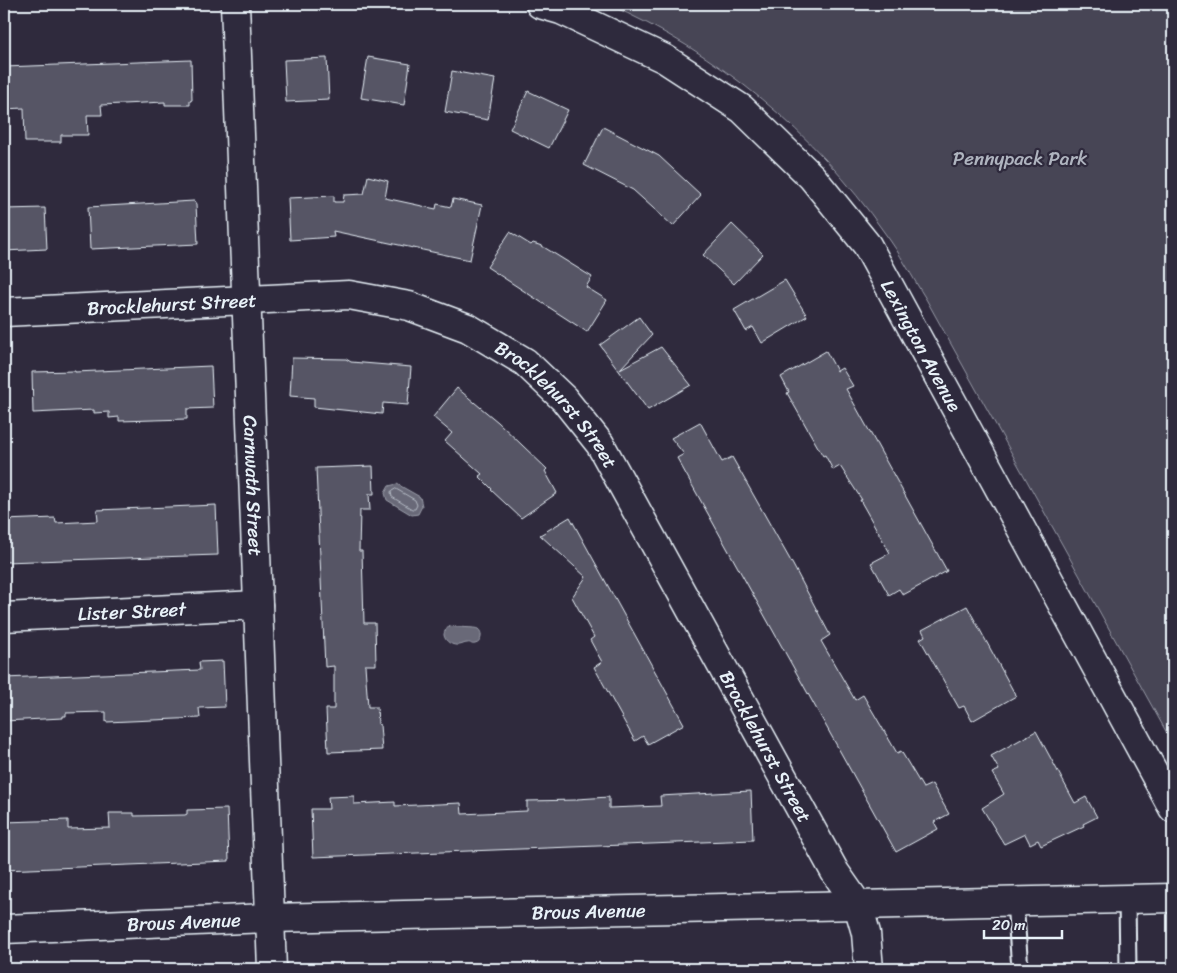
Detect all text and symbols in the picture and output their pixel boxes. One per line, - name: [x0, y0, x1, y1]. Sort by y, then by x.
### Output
- park label: Pennypack Park: [953, 142, 1087, 175]
- street label: Lexington Avenue: [872, 273, 971, 418]
- street label: Brocklehurst Street: [86, 283, 257, 324]
- street label: Brocklehurst Street: [489, 331, 627, 474]
- street label: Carnwath Street: [234, 415, 273, 557]
- street label: Lister Street: [77, 592, 188, 630]
- street label: Brocklehurst Street: [711, 664, 821, 829]
- street label: Brous Avenue: [531, 893, 646, 929]
- street label: Brous Avenue: [126, 903, 242, 940]
- scale bar: [984, 908, 1062, 940]
- text: 20 m: [992, 912, 1026, 938]

